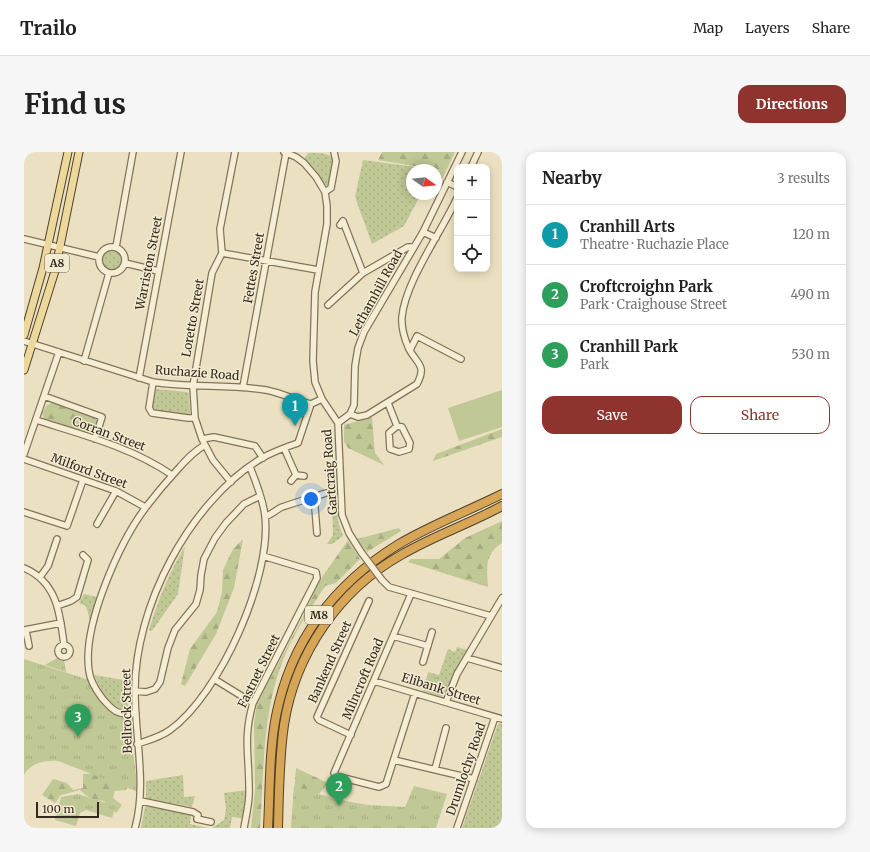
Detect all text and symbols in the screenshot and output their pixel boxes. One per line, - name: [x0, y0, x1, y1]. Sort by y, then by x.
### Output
- text: Trailo: [20, 16, 77, 40]
- text: Map: [693, 19, 723, 37]
- text: Layers: [745, 19, 790, 37]
- text: Share: [812, 19, 850, 37]
- button: Directions: [738, 85, 846, 123]
- text: Find us: [24, 86, 126, 122]
- north arrow: [406, 164, 442, 200]
- map controls: [454, 164, 490, 272]
- button: +: [454, 164, 490, 200]
- text: Nearby: [542, 167, 602, 189]
- text: 3 results: [777, 170, 830, 187]
- button: −: [454, 200, 490, 236]
- street label: Warriston Street: [132, 214, 165, 312]
- text: Cranhill Arts: [580, 217, 675, 236]
- text: 1: [552, 226, 558, 243]
- text: 120 m: [792, 226, 830, 243]
- street label: Fettes Street: [240, 231, 267, 305]
- button: locate: [454, 236, 490, 272]
- text: Theatre · Ruchazie Place: [580, 236, 729, 253]
- street label: Lethamhill Road: [346, 247, 405, 338]
- road number: A8: [45, 254, 69, 272]
- street label: Loretto Street: [178, 277, 207, 358]
- text: Croftcroighn Park: [580, 277, 713, 296]
- text: 2: [551, 286, 559, 303]
- text: 490 m: [791, 286, 830, 303]
- text: Park · Craighouse Street: [580, 296, 727, 313]
- text: Cranhill Park: [580, 337, 678, 356]
- text: 3: [551, 346, 559, 363]
- text: 530 m: [791, 346, 830, 363]
- text: Park: [580, 356, 609, 373]
- street label: Ruchazie Road: [154, 362, 240, 383]
- pin: 1: [282, 393, 308, 426]
- button: Save: [542, 396, 682, 434]
- button: Share: [690, 396, 830, 434]
- street label: Corran Street: [70, 413, 148, 454]
- street label: Gartcraig Road: [319, 429, 340, 515]
- street label: Milford Street: [49, 450, 130, 491]
- your location: [301, 489, 321, 509]
- road number: M8: [305, 606, 333, 624]
- street label: Bankend Street: [305, 618, 355, 705]
- street label: Fastnet Street: [234, 631, 283, 710]
- street label: Milncroft Road: [339, 636, 386, 722]
- street label: Bellrock Street: [118, 668, 135, 754]
- street label: Elibank Street: [400, 669, 483, 708]
- pin: 3: [65, 704, 91, 737]
- street label: Drumlochy Road: [443, 720, 488, 817]
- pin: 2: [326, 773, 352, 806]
- scale bar: [36, 800, 99, 819]
- text: 100 m: [42, 802, 74, 816]

